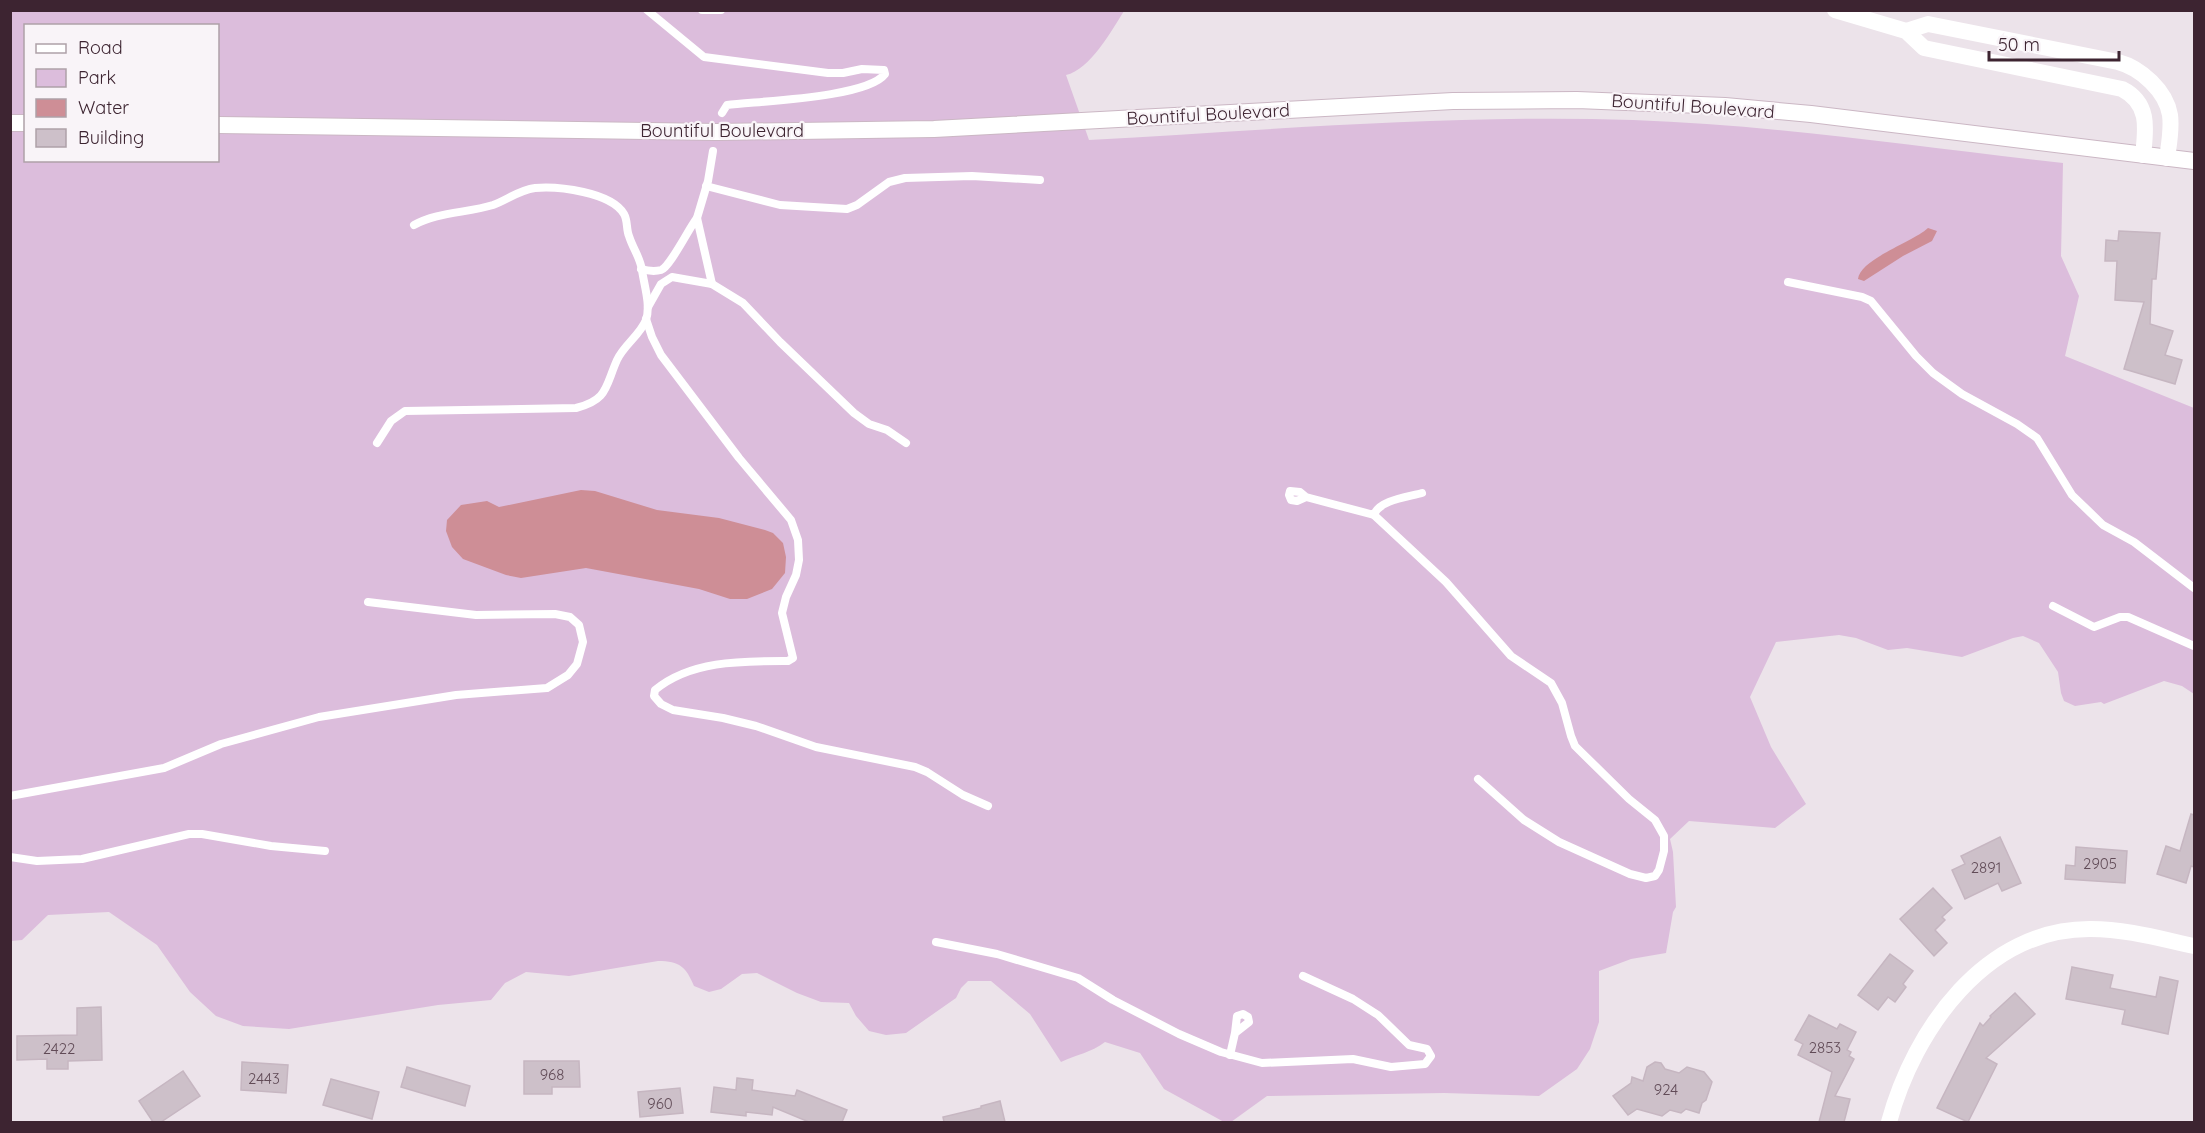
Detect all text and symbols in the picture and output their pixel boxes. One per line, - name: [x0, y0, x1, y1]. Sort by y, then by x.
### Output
- legend: [24, 24, 219, 162]
- scale bar: [1989, 24, 2120, 62]
- text: 50 m: [1998, 33, 2040, 56]
- text: Road: [78, 36, 123, 59]
- text: Park: [78, 66, 116, 89]
- street label: Bountiful Boulevard: [1611, 89, 1775, 123]
- text: Water: [78, 96, 129, 119]
- street label: Bountiful Boulevard: [1126, 98, 1290, 130]
- street label: Bountiful Boulevard: [640, 119, 804, 142]
- text: Building: [78, 126, 144, 149]
- house number: 2905: [2083, 854, 2117, 873]
- house number: 2891: [1971, 858, 2001, 877]
- house number: 2853: [1809, 1038, 1841, 1057]
- house number: 2422: [43, 1039, 75, 1058]
- house number: 968: [540, 1065, 564, 1084]
- house number: 2443: [248, 1069, 280, 1088]
- house number: 924: [1654, 1080, 1678, 1099]
- house number: 960: [647, 1094, 673, 1113]

